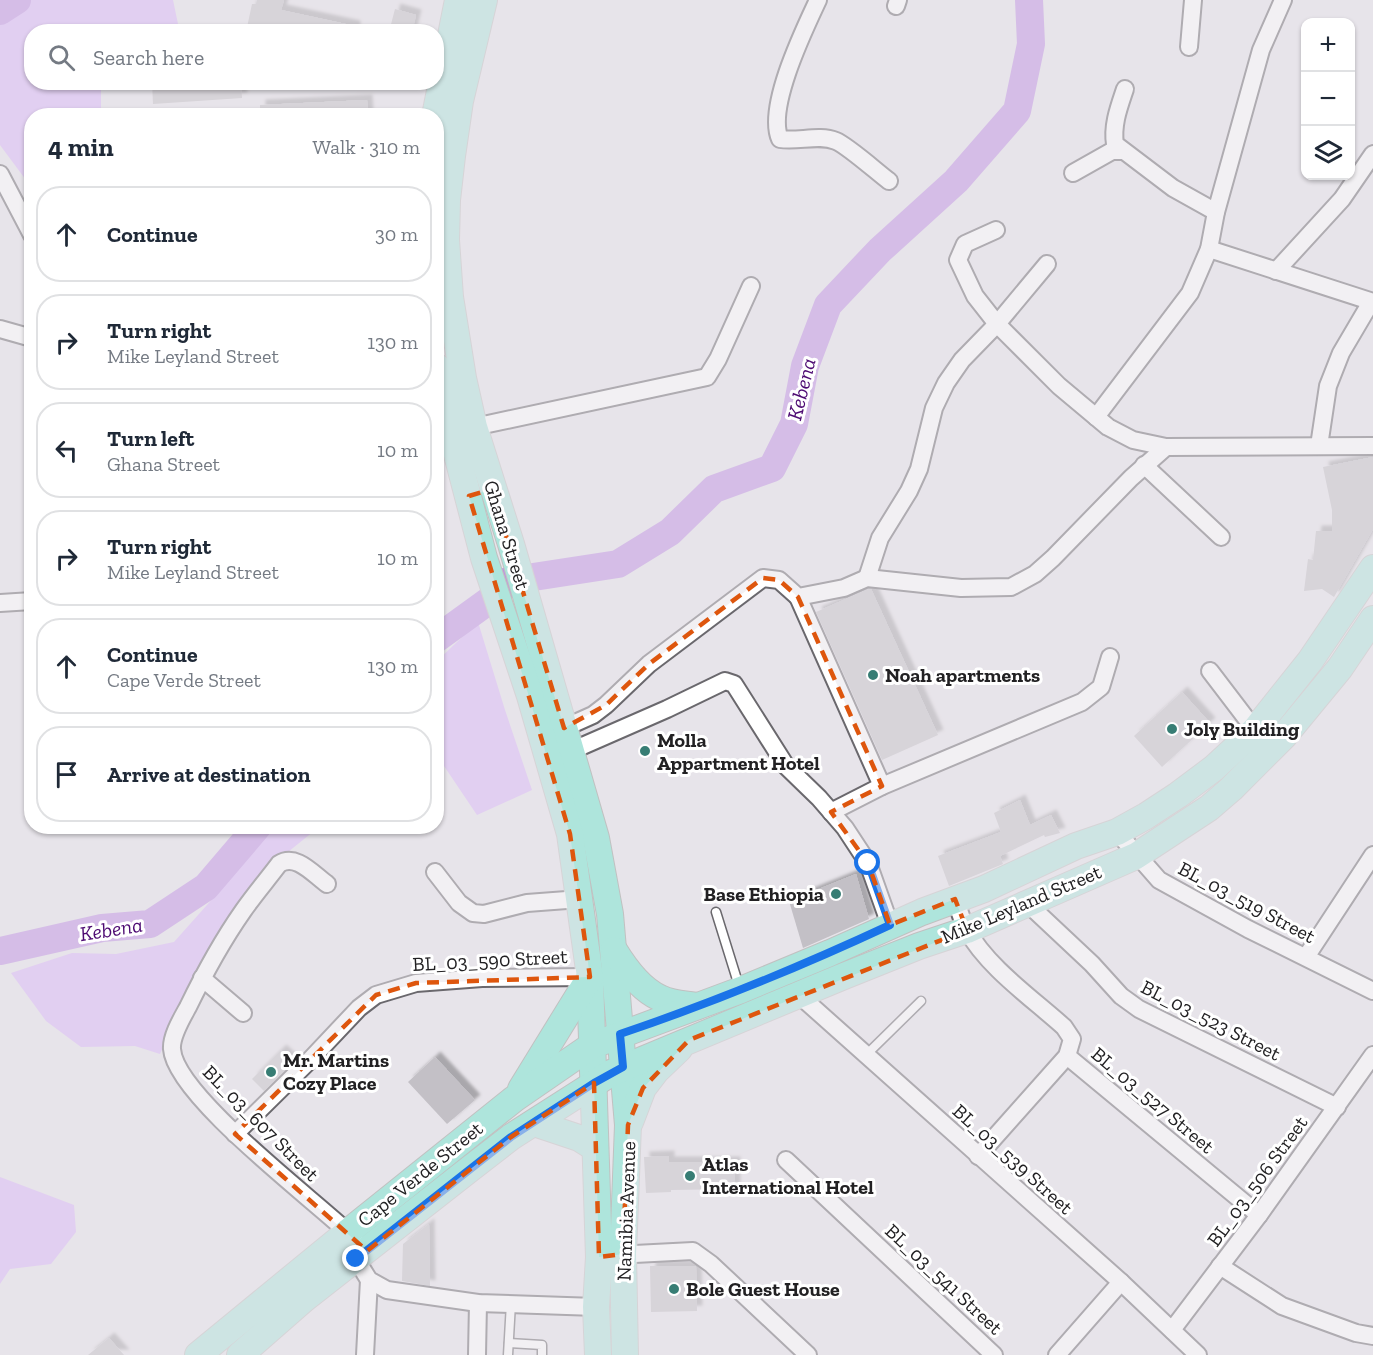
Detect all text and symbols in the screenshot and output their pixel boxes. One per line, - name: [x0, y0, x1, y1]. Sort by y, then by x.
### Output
- map controls: [1301, 18, 1355, 180]
- button: +: [1301, 18, 1355, 72]
- search box: [24, 24, 444, 90]
- icon: search: [45, 41, 78, 74]
- text: Search here: [93, 44, 204, 71]
- button: −: [1301, 72, 1355, 126]
- button: layers: [1301, 126, 1355, 180]
- text: 4 min: [48, 131, 114, 163]
- text: Walk · 310 m: [313, 135, 420, 159]
- icon: ahead: [50, 218, 83, 251]
- text: Continue: [107, 221, 198, 248]
- text: 30 m: [375, 222, 418, 246]
- text: Turn right: [107, 317, 211, 344]
- icon: right: [50, 326, 83, 359]
- text: 130 m: [367, 330, 418, 354]
- text: Mike Leyland Street: [107, 344, 279, 368]
- water label: Kebena: [781, 355, 821, 423]
- text: Turn left: [107, 425, 194, 452]
- icon: left: [50, 434, 83, 467]
- text: 10 m: [377, 438, 418, 462]
- text: Ghana Street: [107, 452, 220, 476]
- street label: Ghana Street: [479, 477, 535, 593]
- text: Turn right: [107, 533, 211, 560]
- icon: right: [50, 542, 83, 575]
- text: 10 m: [377, 546, 418, 570]
- text: Mike Leyland Street: [107, 560, 279, 584]
- text: Continue: [107, 641, 198, 668]
- icon: ahead: [50, 650, 83, 683]
- text: 130 m: [367, 654, 418, 678]
- place label: Noah apartments: [885, 663, 1040, 687]
- text: Cape Verde Street: [107, 668, 261, 692]
- marker: Noah apartments: [866, 668, 880, 682]
- place label: Joly Building: [1184, 717, 1300, 741]
- marker: Joly Building: [1165, 722, 1179, 736]
- place label: Molla Appartment Hotel: [657, 728, 820, 775]
- marker: Molla Appartment Hotel: [638, 744, 652, 758]
- icon: arrive: [50, 758, 83, 791]
- text: Arrive at destination: [107, 761, 310, 788]
- route start: [854, 849, 880, 875]
- street label: BL_03_519 Street: [1175, 856, 1320, 948]
- street label: Mike Leyland Street: [937, 859, 1105, 949]
- place label: Base Ethiopia: [703, 882, 824, 906]
- marker: Base Ethiopia: [829, 887, 843, 901]
- water label: Kebena: [78, 912, 144, 946]
- street label: BL_03_590 Street: [412, 944, 569, 976]
- street label: BL_03_523 Street: [1137, 975, 1285, 1066]
- street label: BL_03_527 Street: [1087, 1042, 1220, 1159]
- place label: Mr. Martins Cozy Place: [283, 1048, 389, 1095]
- street label: BL_03_607 Street: [198, 1060, 324, 1186]
- marker: Mr. Martins Cozy Place: [264, 1065, 278, 1079]
- street label: BL_03_539 Street: [948, 1099, 1079, 1220]
- street label: BL_03_506 Street: [1202, 1111, 1313, 1251]
- street label: Cape Verde Street: [353, 1116, 488, 1232]
- street label: Namibia Avenue: [612, 1141, 640, 1281]
- place label: Atlas International Hotel: [702, 1152, 874, 1199]
- marker: Atlas International Hotel: [683, 1169, 697, 1183]
- street label: BL_03_541 Street: [880, 1219, 1008, 1340]
- route end: [342, 1245, 368, 1271]
- place label: Bole Guest House: [686, 1277, 840, 1301]
- marker: Bole Guest House: [667, 1282, 681, 1296]

